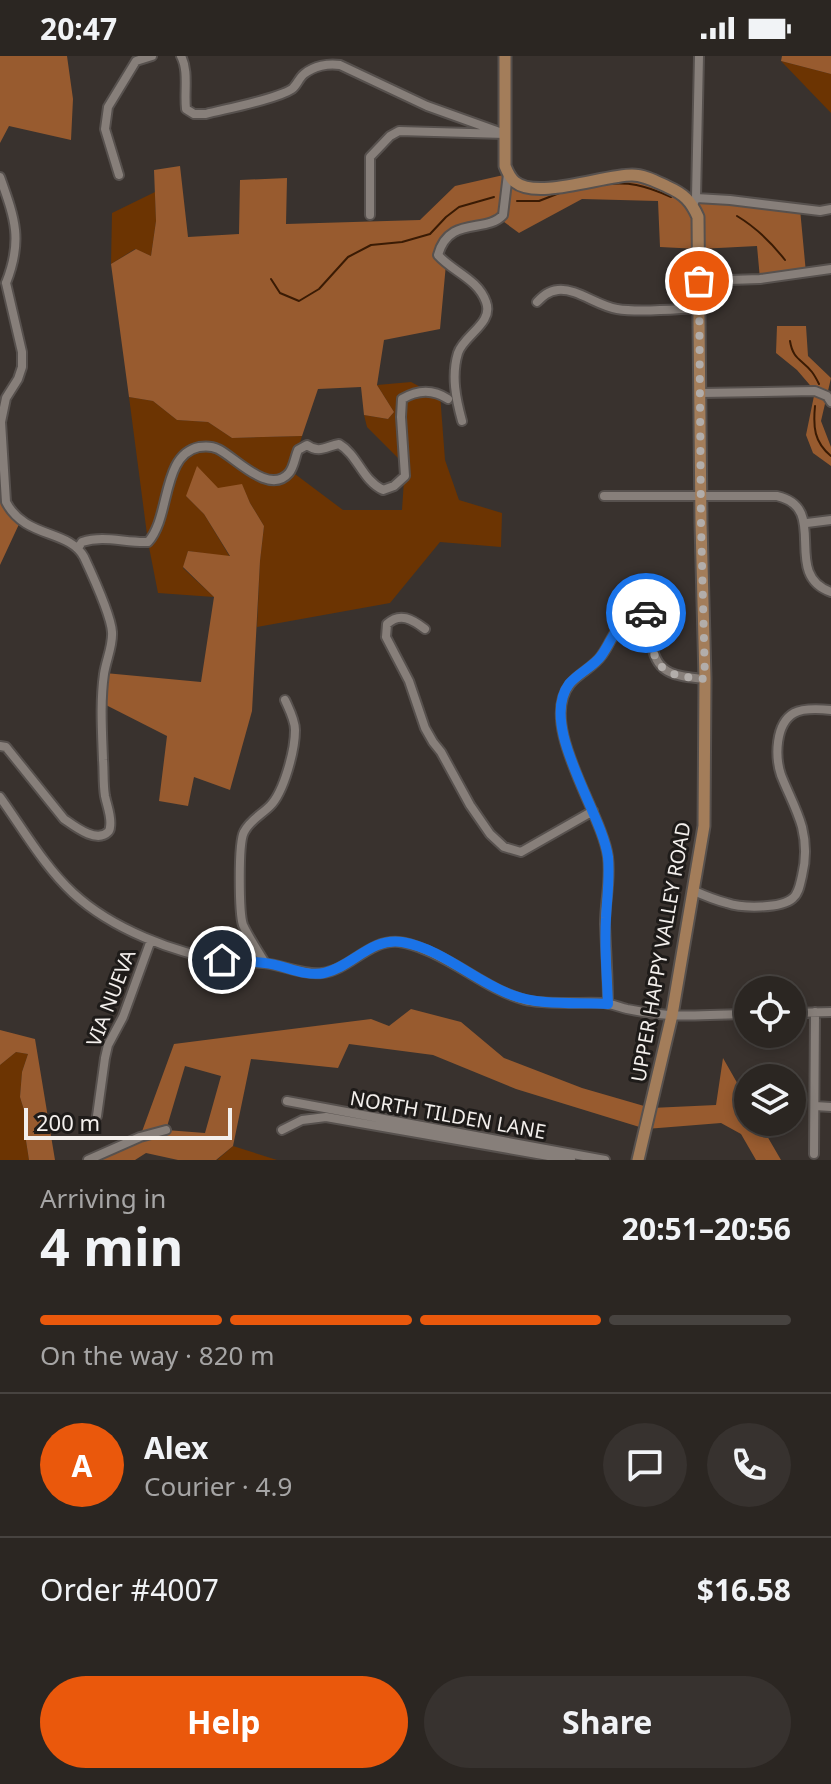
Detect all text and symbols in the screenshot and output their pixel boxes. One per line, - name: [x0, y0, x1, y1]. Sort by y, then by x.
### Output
- text: 20:47: [40, 8, 117, 49]
- pin: [665, 247, 733, 315]
- icon: bag: [677, 259, 721, 303]
- courier: [606, 573, 686, 653]
- icon: car: [624, 591, 668, 635]
- street label: UPPER HAPPY VALLEY ROAD: [624, 820, 697, 1084]
- pin: [188, 926, 256, 994]
- icon: home: [200, 938, 244, 982]
- street label: VIA NUEVA: [80, 945, 141, 1050]
- map controls: [734, 976, 806, 1136]
- button: locate: [734, 976, 806, 1048]
- button: layers: [734, 1064, 806, 1136]
- street label: NORTH TILDEN LANE: [348, 1084, 548, 1145]
- scale bar: [24, 1104, 232, 1140]
- text: 200 m: [36, 1107, 100, 1137]
- text: Arriving in: [40, 1180, 166, 1216]
- text: 20:51–20:56: [622, 1208, 791, 1249]
- text: 4 min: [40, 1210, 183, 1281]
- text: On the way · 820 m: [40, 1337, 274, 1373]
- button: chat: [603, 1423, 687, 1507]
- button: phone: [707, 1423, 791, 1507]
- text: Alex: [144, 1427, 208, 1468]
- text: A: [72, 1445, 92, 1486]
- text: Courier · 4.9: [144, 1468, 292, 1504]
- text: Order #4007: [40, 1569, 219, 1610]
- text: $16.58: [697, 1569, 791, 1610]
- button: Help: [40, 1676, 408, 1768]
- button: Share: [424, 1676, 791, 1768]

